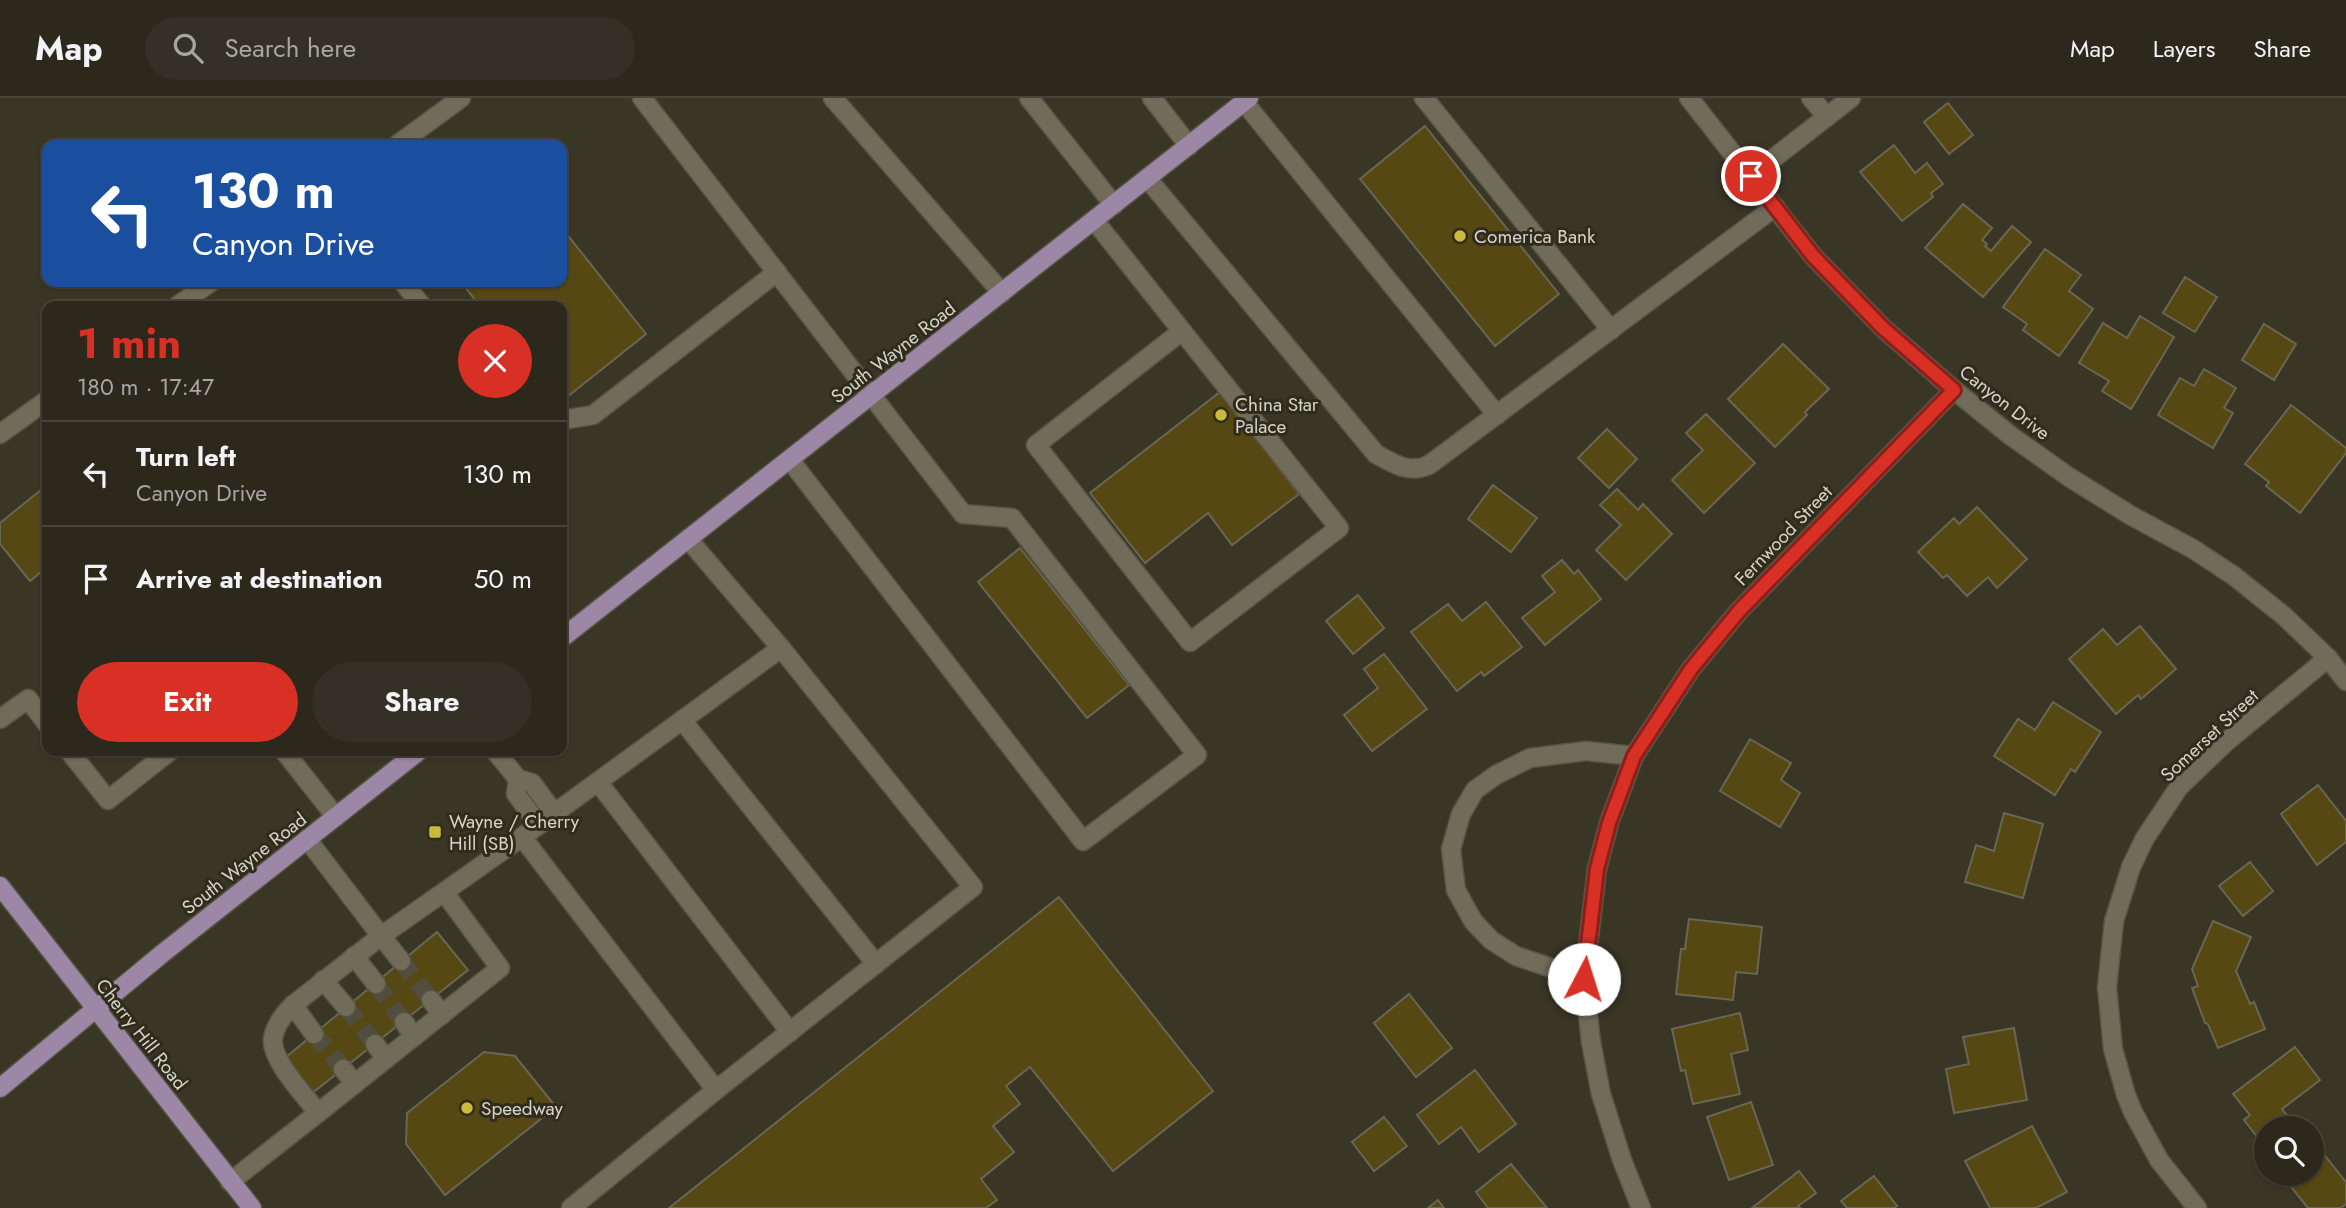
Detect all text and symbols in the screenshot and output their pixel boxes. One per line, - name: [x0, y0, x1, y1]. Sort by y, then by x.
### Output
- search box: [145, 17, 635, 80]
- text: Map: [35, 25, 103, 72]
- icon: search: [169, 29, 207, 67]
- text: Search here: [225, 29, 356, 67]
- text: Map: [2070, 31, 2115, 66]
- text: Layers: [2153, 31, 2215, 66]
- text: Share: [2253, 31, 2311, 66]
- pin: [1721, 146, 1781, 206]
- text: 130 m: [192, 156, 335, 226]
- icon: arrive: [1732, 157, 1770, 195]
- icon: left: [77, 168, 168, 259]
- text: Canyon Drive: [192, 221, 375, 267]
- place label: Comerica Bank: [1474, 223, 1596, 250]
- marker: Comerica Bank: [1452, 228, 1468, 244]
- street label: South Wayne Road: [825, 295, 961, 410]
- text: 1 min: [77, 313, 181, 374]
- button: close: [458, 324, 532, 398]
- street label: Canyon Drive: [1954, 358, 2056, 447]
- text: 180 m · 17:47: [77, 370, 214, 404]
- place label: China Star Palace: [1235, 391, 1319, 440]
- marker: China Star Palace: [1213, 407, 1229, 423]
- text: Turn left: [136, 438, 236, 476]
- icon: left: [77, 455, 115, 493]
- text: 130 m: [462, 455, 532, 493]
- text: Canyon Drive: [136, 476, 267, 510]
- street label: Fernwood Street: [1728, 479, 1839, 592]
- icon: arrive: [77, 560, 115, 598]
- text: Arrive at destination: [136, 560, 383, 598]
- text: 50 m: [474, 560, 532, 598]
- button: Exit: [77, 662, 298, 742]
- button: Share: [312, 662, 532, 742]
- street label: Somerset Street: [2154, 683, 2265, 788]
- street label: South Wayne Road: [176, 806, 312, 921]
- place label: Wayne / Cherry Hill (SB): [449, 808, 580, 857]
- marker: Wayne / Cherry Hill (SB): [427, 824, 443, 840]
- position arrow: [1547, 942, 1621, 1016]
- street label: Cherry Hill Road: [90, 973, 194, 1096]
- place label: Speedway: [481, 1095, 564, 1122]
- marker: Speedway: [459, 1100, 475, 1116]
- map controls: [2254, 1116, 2324, 1186]
- button: search: [2254, 1116, 2324, 1186]

